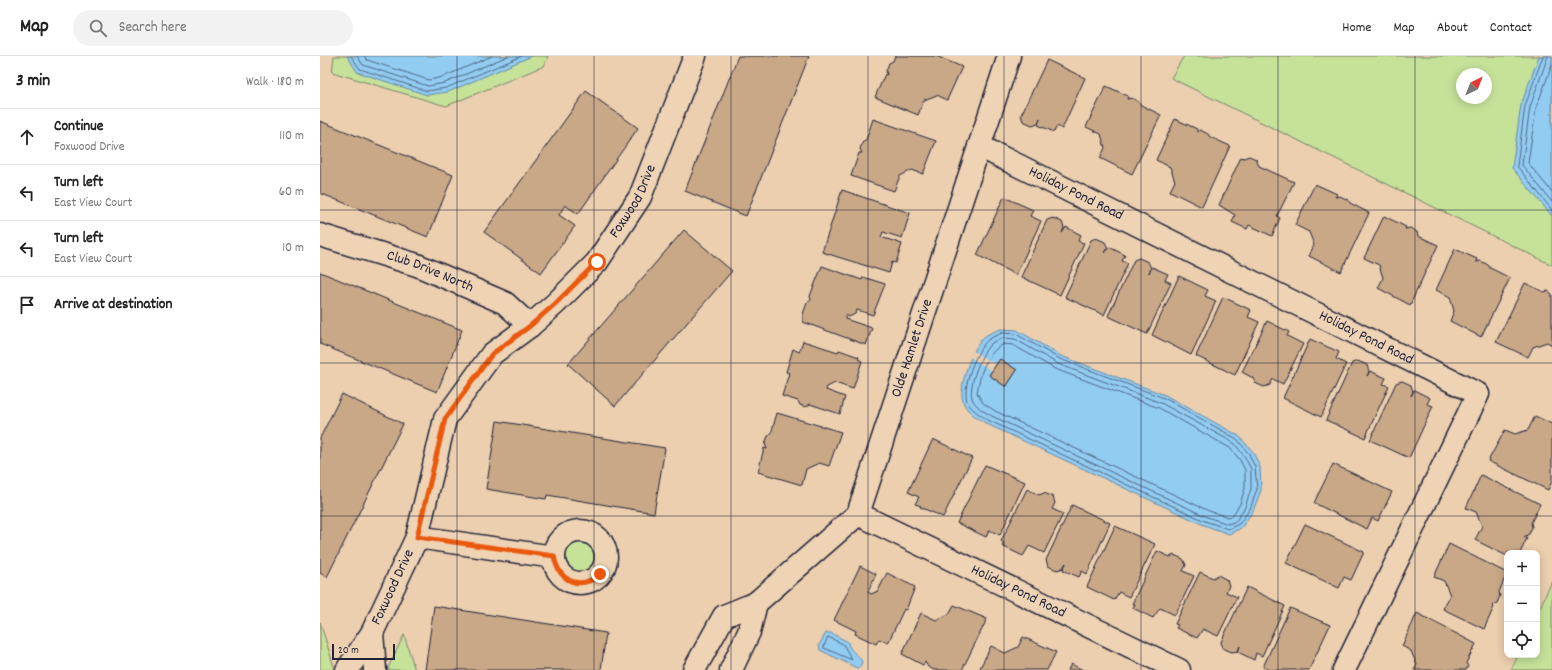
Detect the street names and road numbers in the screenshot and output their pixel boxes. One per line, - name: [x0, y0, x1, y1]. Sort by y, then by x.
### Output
- street label: Foxwood Drive: [604, 161, 663, 243]
- street label: Holiday Pond Road: [1025, 161, 1127, 227]
- street label: Club Drive North: [384, 245, 477, 299]
- street label: Olde Hamlet Drive: [886, 296, 939, 401]
- street label: Holiday Pond Road: [1315, 305, 1417, 371]
- street label: Foxwood Drive: [366, 546, 421, 629]
- street label: Holiday Pond Road: [967, 559, 1069, 624]

